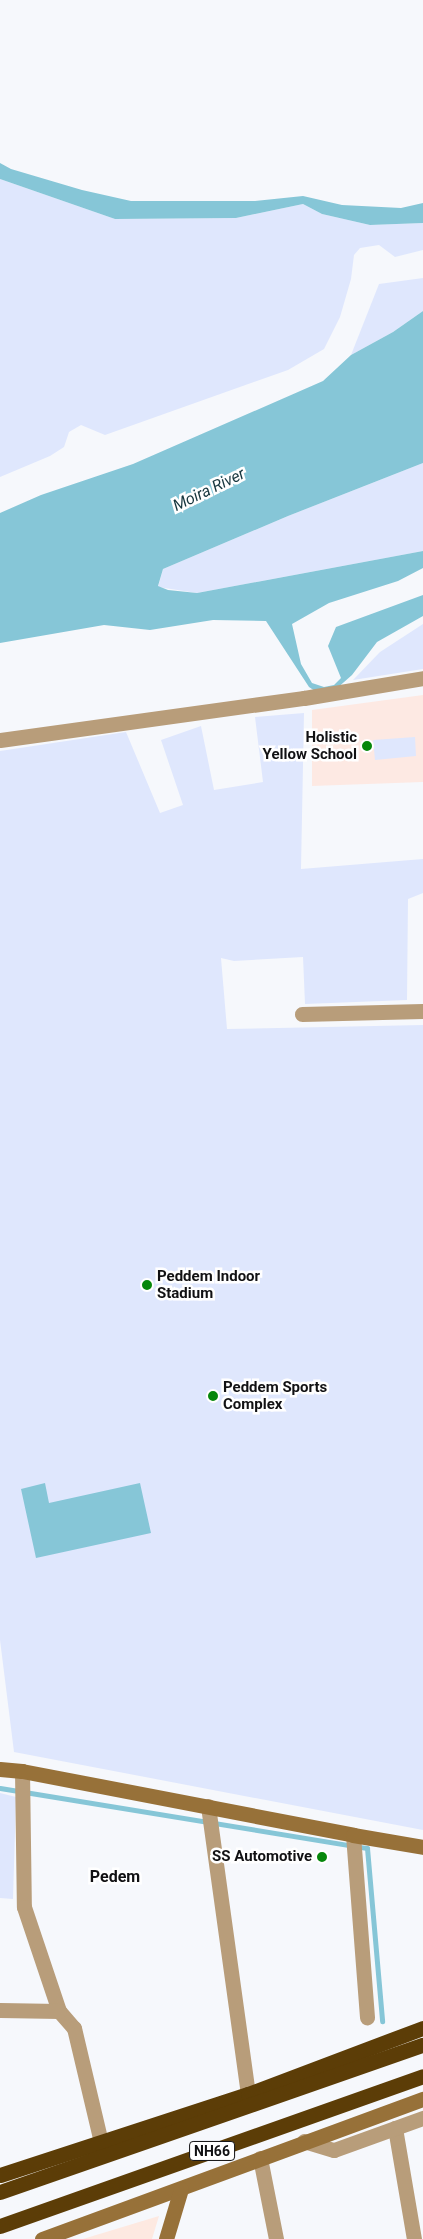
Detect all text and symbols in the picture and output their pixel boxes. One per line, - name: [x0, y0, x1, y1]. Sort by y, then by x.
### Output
- water label: Moira River: [170, 464, 248, 516]
- place label: Holistic Yellow School: [263, 728, 357, 763]
- marker: Holistic Yellow School: [361, 740, 373, 752]
- place label: Peddem Indoor Stadium: [157, 1267, 260, 1302]
- marker: Peddem Indoor Stadium: [141, 1279, 153, 1291]
- place label: Peddem Sports Complex: [223, 1378, 327, 1413]
- marker: Peddem Sports Complex: [207, 1390, 219, 1402]
- place label: SS Automotive: [212, 1848, 312, 1866]
- marker: SS Automotive: [316, 1851, 328, 1863]
- district label: Pedem: [90, 1867, 140, 1887]
- road number: NH66: [188, 2140, 236, 2162]

